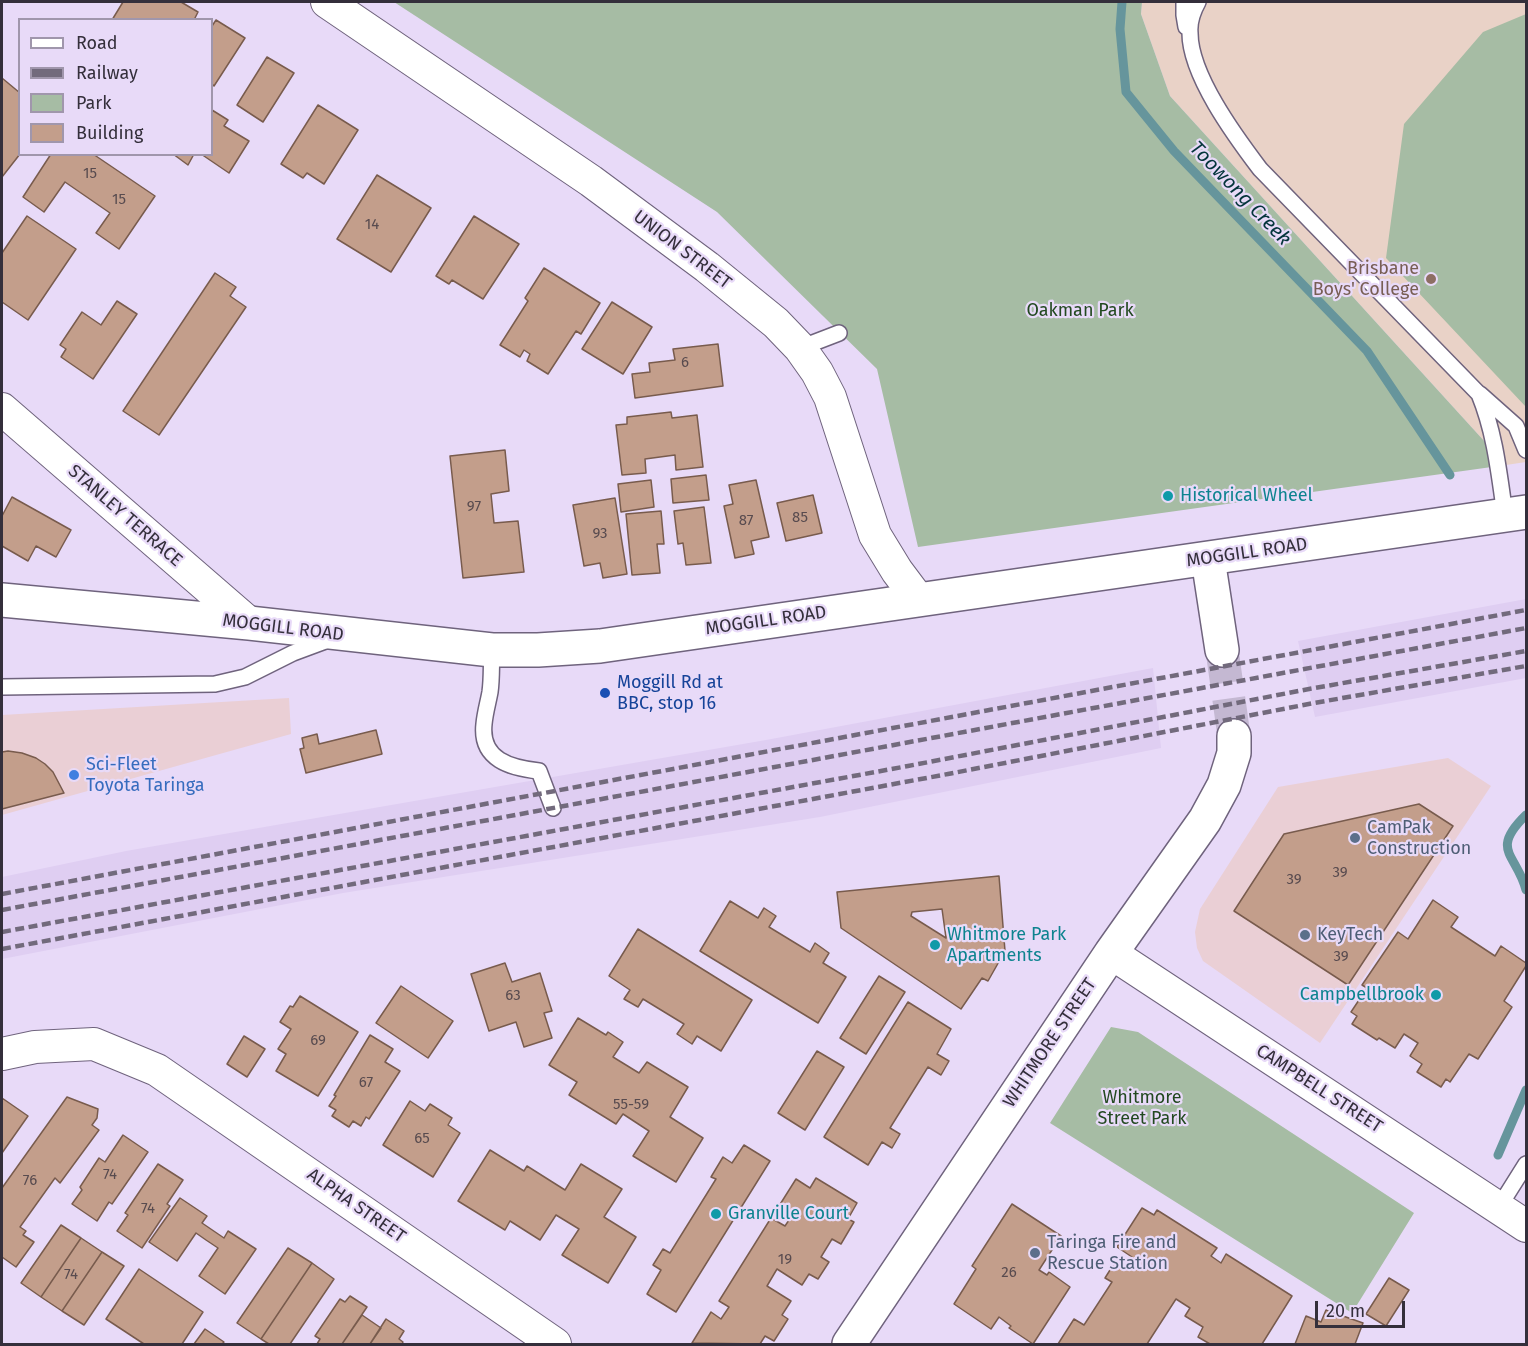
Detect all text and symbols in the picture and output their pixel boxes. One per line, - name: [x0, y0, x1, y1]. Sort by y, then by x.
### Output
- legend: [18, 18, 213, 156]
- text: Road: [76, 32, 118, 54]
- text: Railway: [76, 62, 138, 84]
- text: Park: [76, 92, 111, 114]
- text: Building: [76, 122, 143, 144]
- water label: Toowong Creek: [1184, 137, 1296, 251]
- house number: 15: [83, 165, 97, 183]
- house number: 15: [112, 191, 126, 209]
- street label: UNION STREET: [629, 206, 735, 294]
- house number: 14: [365, 216, 379, 234]
- place label: Brisbane Boys' College: [1313, 258, 1419, 300]
- marker: Brisbane Boys' College: [1424, 272, 1438, 286]
- park label: Oakman Park: [1026, 300, 1134, 322]
- house number: 6: [681, 354, 689, 372]
- street label: STANLEY TERRACE: [64, 461, 186, 571]
- place label: Historical Wheel: [1180, 485, 1313, 507]
- marker: Historical Wheel: [1161, 489, 1175, 503]
- house number: 97: [467, 498, 481, 516]
- house number: 85: [792, 509, 808, 527]
- house number: 87: [739, 512, 753, 530]
- house number: 93: [592, 525, 608, 543]
- street label: MOGGILL ROAD: [1185, 534, 1309, 572]
- street label: MOGGILL ROAD: [704, 602, 828, 640]
- street label: MOGGILL ROAD: [221, 610, 345, 646]
- place label: Moggill Rd at BBC, stop 16: [617, 672, 723, 714]
- marker: Moggill Rd at BBC, stop 16: [598, 686, 612, 700]
- place label: Sci-Fleet Toyota Taringa: [86, 754, 205, 796]
- marker: Sci-Fleet Toyota Taringa: [67, 768, 81, 782]
- place label: CamPak Construction: [1367, 817, 1471, 860]
- marker: CamPak Construction: [1348, 831, 1362, 845]
- house number: 39: [1332, 864, 1348, 882]
- house number: 39: [1286, 871, 1302, 889]
- place label: Whitmore Park Apartments: [947, 924, 1066, 966]
- place label: KeyTech: [1317, 924, 1383, 946]
- marker: KeyTech: [1298, 928, 1312, 942]
- marker: Whitmore Park Apartments: [928, 938, 942, 952]
- house number: 39: [1333, 948, 1349, 966]
- street label: WHITMORE STREET: [999, 974, 1101, 1112]
- place label: Campbellbrook: [1300, 984, 1424, 1006]
- house number: 63: [505, 987, 521, 1005]
- marker: Campbellbrook: [1429, 988, 1443, 1002]
- house number: 69: [310, 1032, 326, 1050]
- street label: CAMPBELL STREET: [1252, 1040, 1386, 1138]
- house number: 67: [359, 1074, 373, 1092]
- park label: Whitmore Street Park: [1097, 1087, 1187, 1130]
- house number: 55-59: [613, 1096, 649, 1114]
- house number: 65: [414, 1130, 430, 1148]
- street label: ALPHA STREET: [303, 1164, 409, 1248]
- house number: 74: [103, 1166, 117, 1184]
- house number: 76: [23, 1172, 37, 1190]
- house number: 74: [141, 1200, 155, 1218]
- place label: Granville Court: [728, 1203, 849, 1225]
- marker: Granville Court: [709, 1207, 723, 1221]
- place label: Taringa Fire and Rescue Station: [1047, 1232, 1177, 1274]
- marker: Taringa Fire and Rescue Station: [1028, 1246, 1042, 1260]
- house number: 19: [778, 1251, 792, 1269]
- house number: 26: [1001, 1264, 1017, 1282]
- house number: 74: [64, 1266, 78, 1284]
- scale bar: [1318, 1289, 1408, 1327]
- text: 20 m: [1326, 1300, 1365, 1322]

